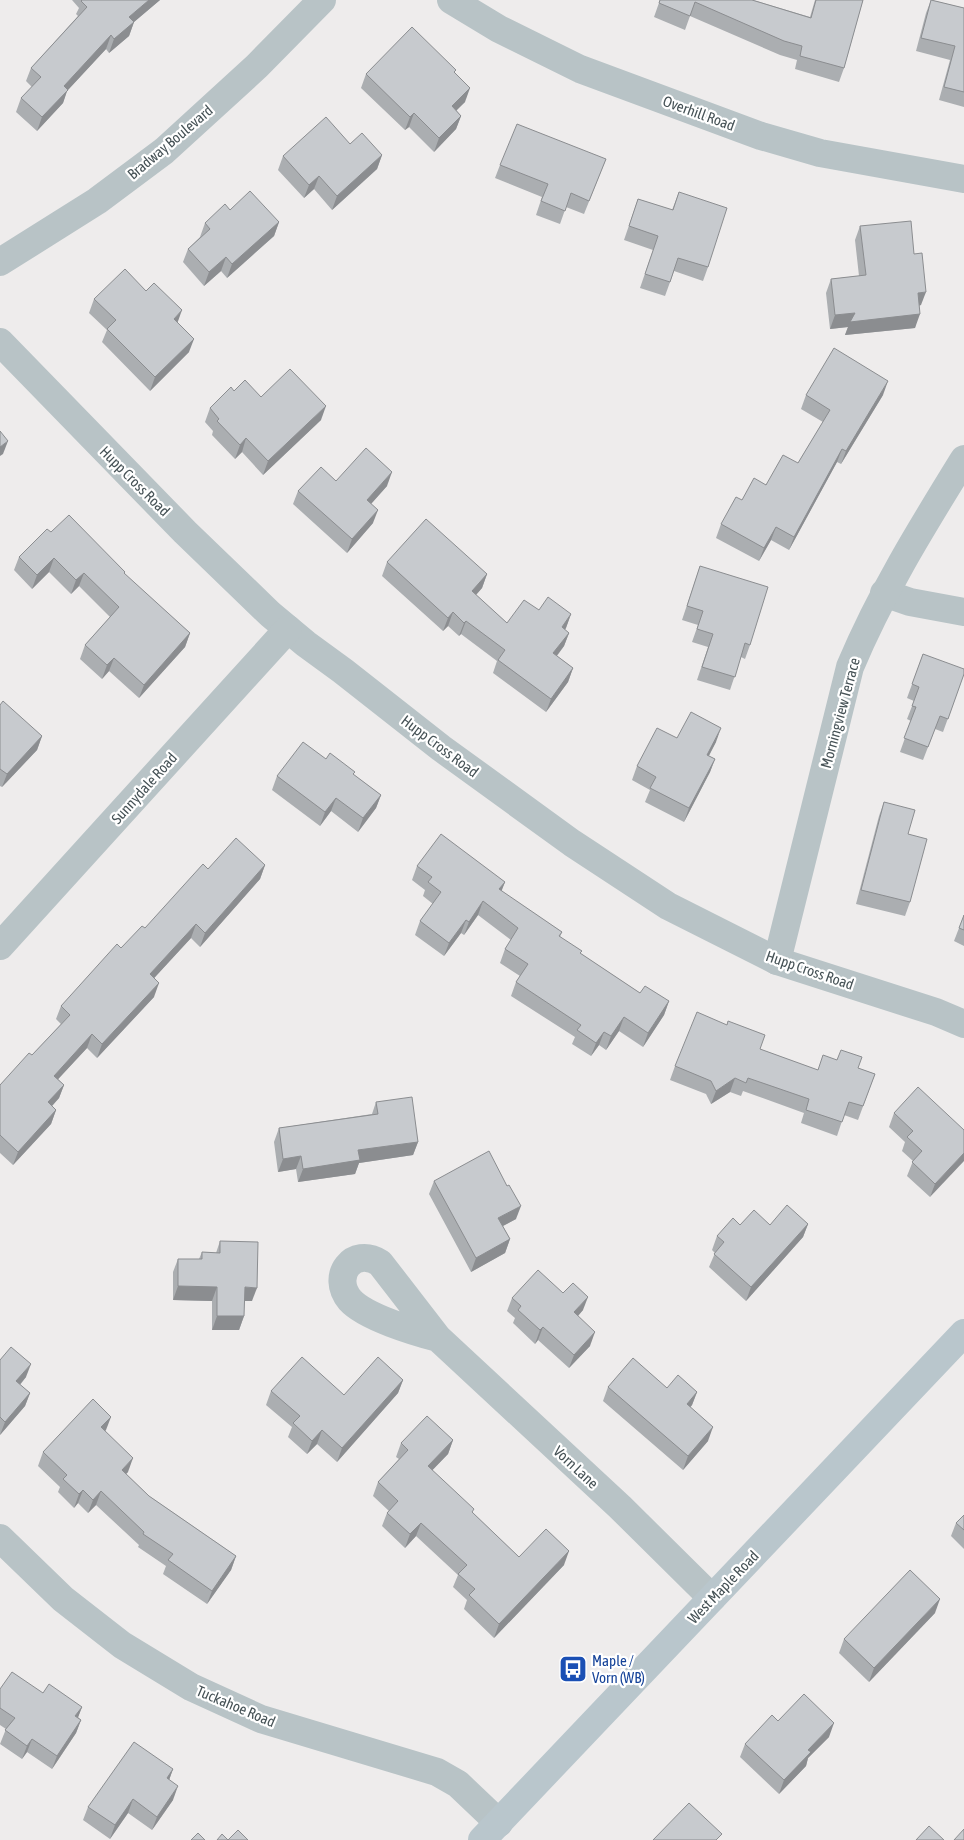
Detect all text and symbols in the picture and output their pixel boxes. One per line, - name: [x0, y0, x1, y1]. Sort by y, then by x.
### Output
- street label: Overhill Road: [661, 92, 737, 134]
- street label: Bradway Boulevard: [124, 101, 216, 183]
- street label: Hupp Cross Road: [97, 443, 173, 519]
- street label: Morningview Terrace: [817, 656, 863, 770]
- street label: Hupp Cross Road: [398, 712, 482, 780]
- street label: Sunnydale Road: [108, 749, 180, 827]
- street label: Hupp Cross Road: [764, 947, 856, 993]
- street label: Vorn Lane: [550, 1442, 602, 1492]
- street label: West Maple Road: [684, 1547, 762, 1627]
- place label: Maple / Vorn (WB): [592, 1652, 645, 1686]
- bus stop icon: Maple / Vorn (WB): [558, 1654, 588, 1684]
- street label: Tuckahoe Road: [194, 1682, 278, 1730]

